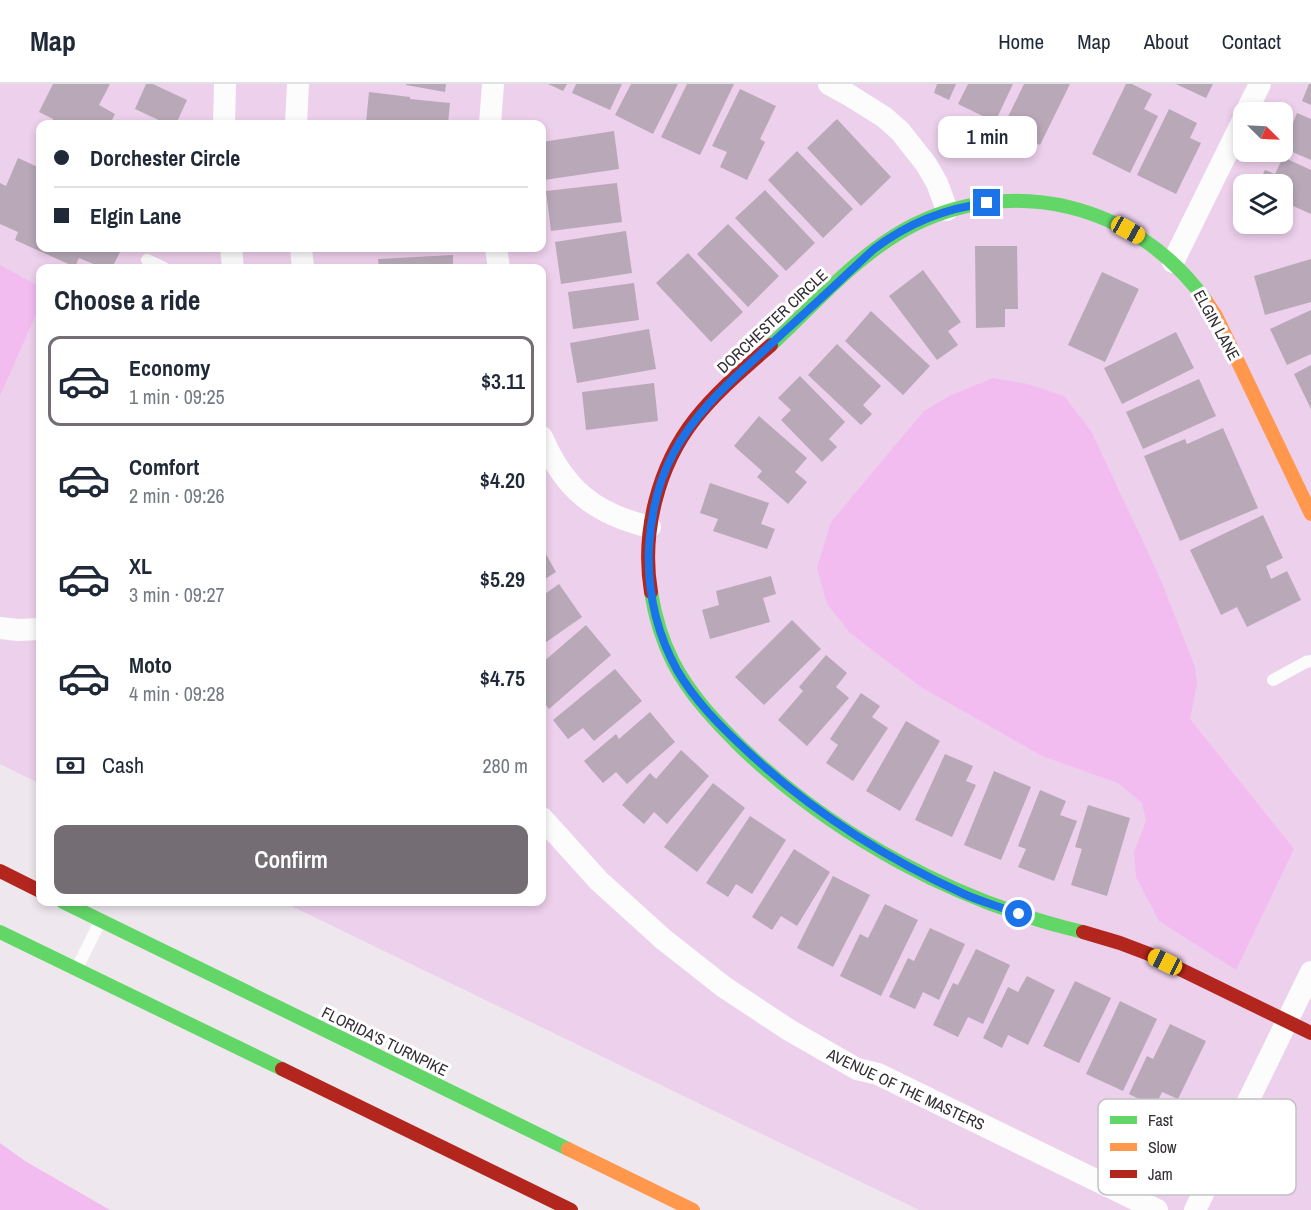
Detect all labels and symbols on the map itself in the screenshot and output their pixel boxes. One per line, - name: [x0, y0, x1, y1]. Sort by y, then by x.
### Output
- north arrow: [1233, 102, 1293, 162]
- callout: 1 min: [938, 116, 1036, 158]
- route end: [973, 189, 1000, 216]
- car: [1108, 213, 1148, 247]
- street label: DORCHESTER CIRCLE: [712, 264, 832, 378]
- street label: ELGIN LANE: [1189, 286, 1245, 364]
- route start: [1005, 900, 1032, 927]
- car: [1145, 946, 1185, 978]
- street label: FLORIDA'S TURNPIKE: [318, 1001, 452, 1081]
- street label: AVENUE OF THE MASTERS: [823, 1042, 989, 1135]
- legend: [1098, 1099, 1296, 1195]
- text: Fast: [1148, 1109, 1173, 1131]
- text: Slow: [1148, 1136, 1177, 1158]
- text: Jam: [1148, 1163, 1173, 1185]

